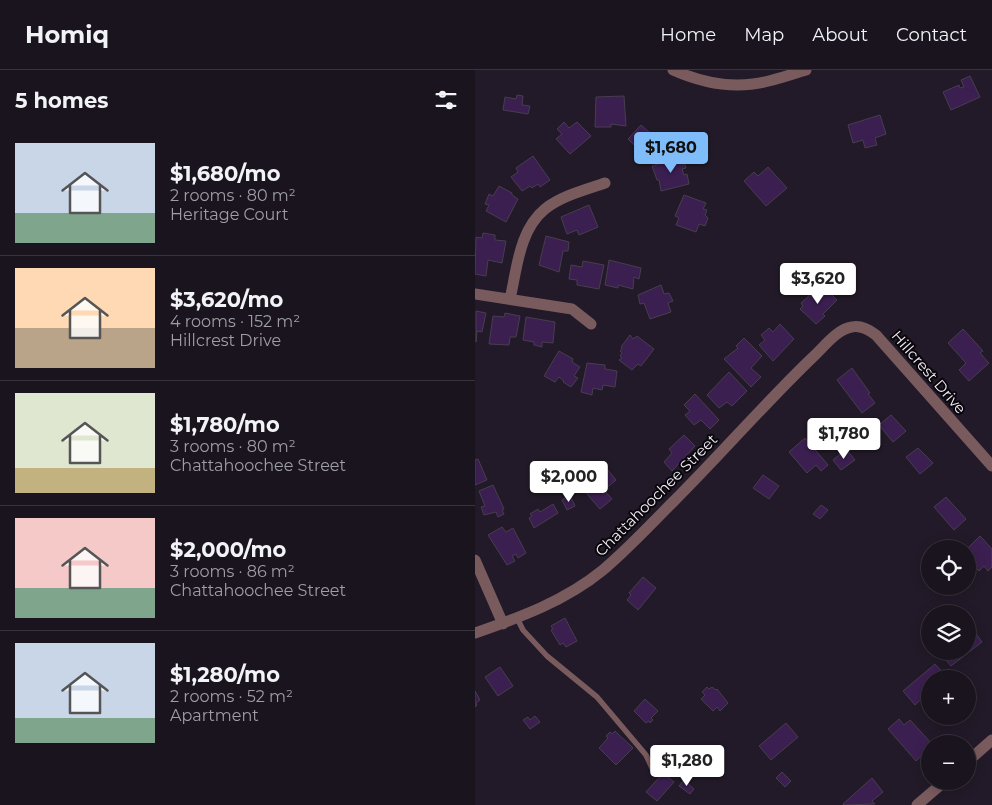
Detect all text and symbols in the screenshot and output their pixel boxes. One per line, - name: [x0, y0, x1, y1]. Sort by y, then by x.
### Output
- text: Homiq: [25, 20, 109, 49]
- text: Home: [660, 24, 716, 46]
- text: Map: [744, 24, 784, 46]
- text: About: [812, 24, 868, 46]
- text: Contact: [896, 24, 967, 46]
- icon: filters: [432, 86, 460, 114]
- text: 5 homes: [15, 88, 108, 113]
- pin: $1,680: [630, 132, 712, 174]
- text: $1,680: [645, 138, 697, 157]
- text: $1,680/mo: [170, 161, 280, 186]
- icon: home: [55, 163, 115, 223]
- text: 2 rooms · 80 m²: [170, 186, 296, 205]
- text: Heritage Court: [170, 205, 288, 224]
- pin: $3,620: [777, 262, 859, 305]
- text: $3,620: [791, 269, 845, 288]
- text: $3,620/mo: [170, 287, 283, 312]
- icon: home: [55, 288, 115, 348]
- text: 4 rooms · 152 m²: [170, 312, 300, 331]
- street label: Hillcrest Drive: [888, 326, 970, 418]
- text: Hillcrest Drive: [170, 331, 281, 350]
- text: $1,780/mo: [170, 412, 280, 437]
- icon: home: [55, 413, 115, 473]
- pin: $1,780: [803, 418, 885, 460]
- text: $1,780: [818, 424, 870, 443]
- street label: Chattahoochee Street: [591, 430, 721, 560]
- text: 3 rooms · 80 m²: [170, 437, 296, 456]
- text: Chattahoochee Street: [170, 456, 346, 475]
- pin: $2,000: [528, 460, 610, 503]
- text: $2,000: [541, 467, 597, 486]
- text: $2,000/mo: [170, 537, 286, 562]
- icon: home: [55, 538, 115, 598]
- map controls: [921, 540, 976, 790]
- button: locate: [921, 540, 976, 595]
- text: 3 rooms · 86 m²: [170, 562, 295, 581]
- text: Chattahoochee Street: [170, 581, 346, 600]
- button: layers: [921, 605, 976, 660]
- text: $1,280/mo: [170, 662, 280, 687]
- icon: home: [55, 663, 115, 723]
- button: +: [921, 670, 976, 725]
- text: 2 rooms · 52 m²: [170, 687, 293, 706]
- text: Apartment: [170, 706, 259, 725]
- button: −: [921, 735, 976, 790]
- pin: $1,280: [646, 744, 728, 787]
- text: $1,280: [661, 751, 713, 770]

